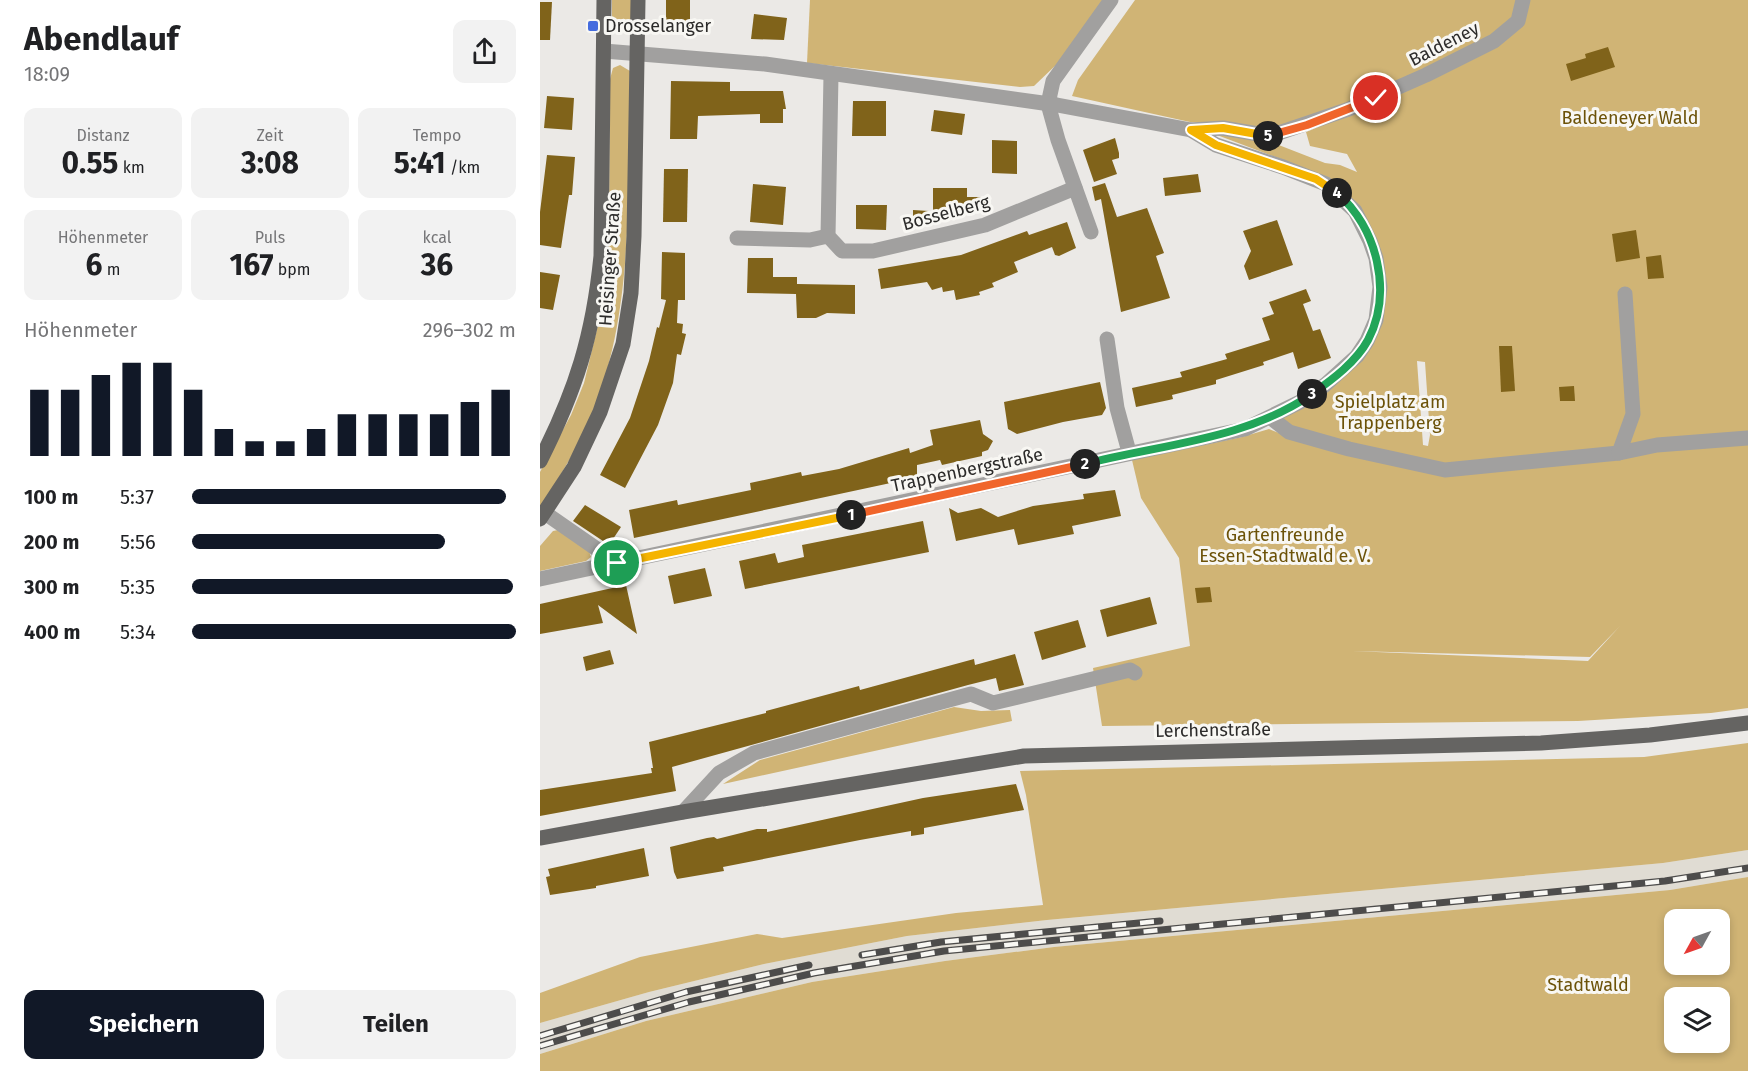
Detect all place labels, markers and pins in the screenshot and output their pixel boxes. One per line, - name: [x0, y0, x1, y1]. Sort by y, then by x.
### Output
- place label: Drosselanger: [605, 15, 711, 37]
- marker: Drosselanger: [586, 19, 600, 33]
- pin: [1350, 72, 1401, 123]
- pin: 5: [1253, 121, 1283, 151]
- pin: 4: [1322, 178, 1352, 208]
- pin: 3: [1297, 379, 1327, 409]
- pin: 2: [1070, 449, 1100, 479]
- pin: 1: [836, 500, 866, 530]
- pin: [591, 537, 642, 588]

